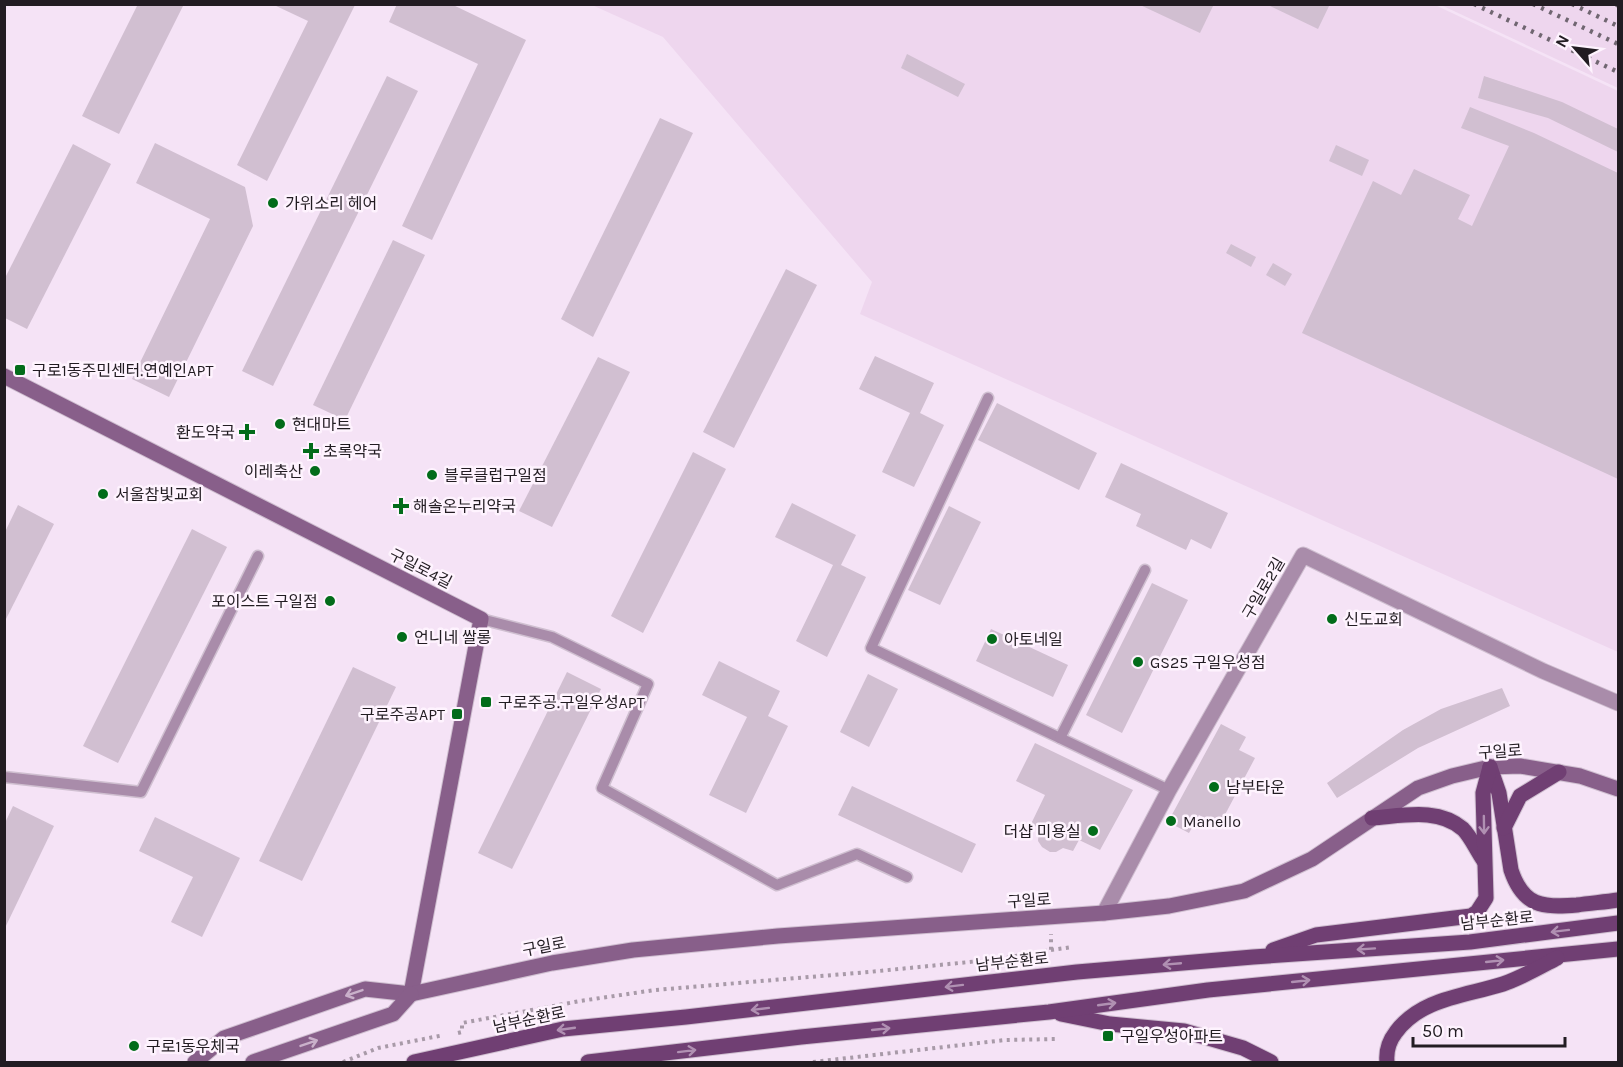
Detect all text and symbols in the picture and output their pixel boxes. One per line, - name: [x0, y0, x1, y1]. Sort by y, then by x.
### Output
- north arrow: [1545, 18, 1605, 78]
- text: N: [1551, 32, 1573, 51]
- place label: 가위소리 헤어: [285, 194, 377, 213]
- marker: 가위소리 헤어: [266, 196, 280, 210]
- place label: 구로1동주민센터.연예인APT: [32, 361, 213, 380]
- marker: 구로1동주민센터.연예인APT: [13, 363, 27, 377]
- place label: 현대마트: [292, 415, 351, 434]
- marker: 현대마트: [273, 417, 287, 431]
- place label: 환도약국: [176, 423, 235, 442]
- marker: 환도약국: [240, 425, 254, 439]
- place label: 초록약국: [323, 442, 382, 461]
- marker: 초록약국: [304, 444, 318, 458]
- place label: 이레축산: [244, 462, 303, 481]
- marker: 이레축산: [308, 464, 322, 478]
- place label: 블루클럽구일점: [444, 466, 547, 485]
- marker: 블루클럽구일점: [425, 468, 439, 482]
- place label: 서울참빛교회: [115, 485, 203, 504]
- marker: 서울참빛교회: [96, 487, 110, 501]
- place label: 해솔온누리약국: [413, 497, 516, 516]
- marker: 해솔온누리약국: [394, 499, 408, 513]
- street label: 구일로4길: [386, 545, 455, 592]
- street label: 구일로2길: [1238, 554, 1289, 623]
- place label: 포이스트 구일점: [211, 592, 318, 611]
- marker: 포이스트 구일점: [323, 594, 337, 608]
- place label: 신도교회: [1344, 610, 1403, 629]
- marker: 신도교회: [1325, 612, 1339, 626]
- place label: 언니네 쌀롱: [414, 628, 491, 647]
- marker: 언니네 쌀롱: [395, 630, 409, 644]
- place label: 아토네일: [1004, 630, 1063, 649]
- marker: 아토네일: [985, 632, 999, 646]
- place label: GS25 구일우성점: [1150, 653, 1266, 672]
- marker: GS25 구일우성점: [1131, 655, 1145, 669]
- place label: 구로주공.구일우성APT: [498, 693, 645, 712]
- marker: 구로주공.구일우성APT: [479, 695, 493, 709]
- place label: 구로주공APT: [360, 705, 445, 724]
- marker: 구로주공APT: [450, 707, 464, 721]
- street label: 구일로: [1477, 740, 1523, 763]
- place label: 남부타운: [1226, 778, 1285, 797]
- marker: 남부타운: [1207, 780, 1221, 794]
- place label: Manello: [1183, 812, 1241, 831]
- marker: Manello: [1164, 814, 1178, 828]
- one-way arrow: [1478, 815, 1490, 835]
- place label: 더샵 미용실: [1004, 822, 1081, 841]
- marker: 더샵 미용실: [1086, 824, 1100, 838]
- street label: 구일로: [1006, 889, 1052, 912]
- street label: 남부순환로: [1459, 907, 1535, 934]
- one-way arrow: [1551, 925, 1571, 936]
- street label: 구일로: [521, 933, 568, 960]
- one-way arrow: [1357, 943, 1377, 954]
- street label: 남부순환로: [974, 948, 1050, 975]
- one-way arrow: [1484, 955, 1504, 966]
- one-way arrow: [1163, 959, 1182, 970]
- one-way arrow: [1290, 975, 1310, 986]
- one-way arrow: [945, 981, 964, 992]
- one-way arrow: [345, 989, 364, 1000]
- one-way arrow: [1097, 998, 1117, 1009]
- street label: 남부순환로: [491, 1002, 567, 1036]
- one-way arrow: [751, 1003, 771, 1014]
- scale bar: [1413, 1010, 1564, 1048]
- text: 50 m: [1422, 1020, 1464, 1042]
- one-way arrow: [871, 1023, 891, 1034]
- one-way arrow: [557, 1024, 577, 1035]
- place label: 구일우성아파트: [1120, 1027, 1223, 1046]
- marker: 구일우성아파트: [1101, 1029, 1115, 1043]
- place label: 구로1동우체국: [146, 1037, 240, 1056]
- one-way arrow: [299, 1037, 318, 1048]
- marker: 구로1동우체국: [127, 1039, 141, 1053]
- one-way arrow: [677, 1045, 697, 1056]

